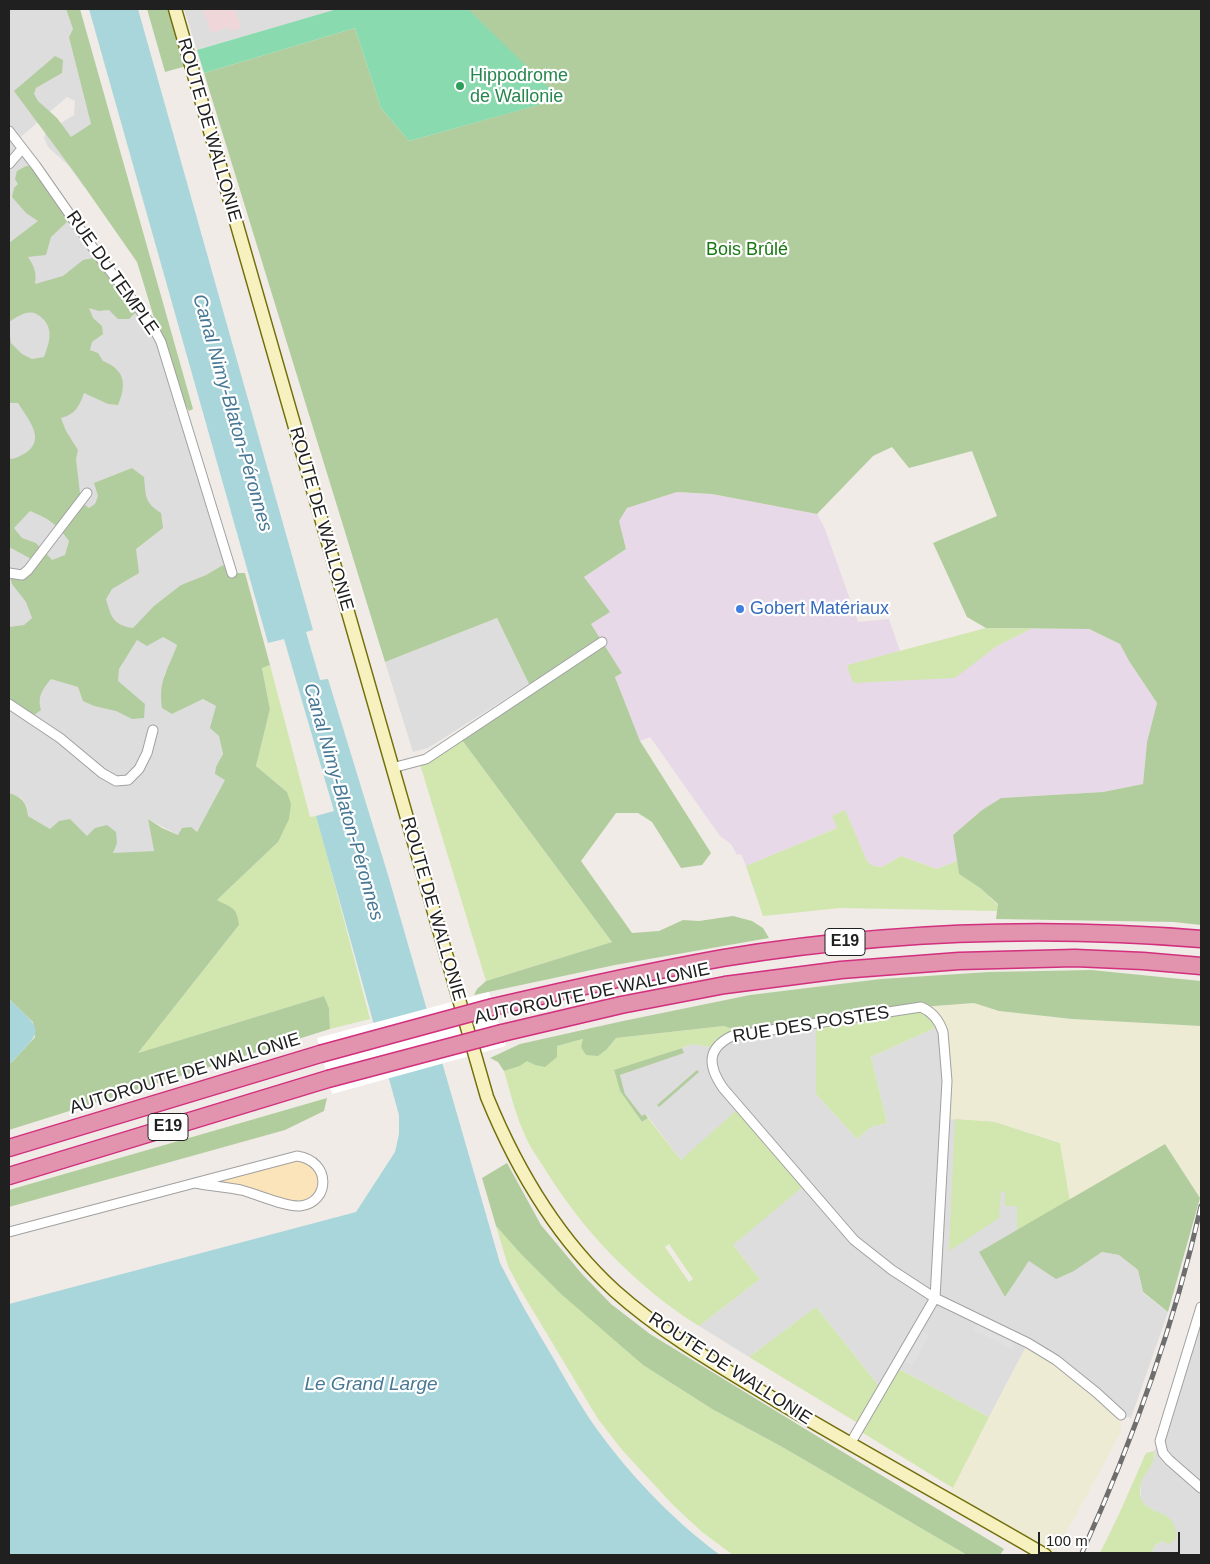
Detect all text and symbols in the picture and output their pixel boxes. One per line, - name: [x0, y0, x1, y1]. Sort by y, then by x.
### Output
- street label: ROUTE DE WALLONIE: [172, 36, 246, 224]
- place label: Hippodrome de Wallonie: [470, 65, 568, 108]
- marker: Hippodrome de Wallonie: [454, 80, 466, 92]
- street label: RUE DU TEMPLE: [61, 207, 163, 339]
- park label: Bois Brûlé: [706, 239, 788, 261]
- water label: Canal Nimy-Blaton-Péronnes: [187, 292, 277, 534]
- street label: ROUTE DE WALLONIE: [284, 425, 358, 613]
- place label: Gobert Matériaux: [750, 598, 889, 620]
- marker: Gobert Matériaux: [734, 603, 746, 615]
- water label: Canal Nimy-Blaton-Péronnes: [298, 681, 388, 923]
- street label: ROUTE DE WALLONIE: [396, 815, 470, 1003]
- road number: E19: [825, 929, 865, 956]
- street label: AUTOROUTE DE WALLONIE: [472, 958, 712, 1030]
- street label: RUE DES POSTES: [731, 1002, 891, 1048]
- street label: AUTOROUTE DE WALLONIE: [67, 1029, 303, 1119]
- road number: E19: [148, 1114, 188, 1140]
- street label: ROUTE DE WALLONIE: [644, 1308, 816, 1430]
- water label: Le Grand Large: [304, 1374, 438, 1396]
- scale bar: [1040, 1522, 1182, 1554]
- text: 100 m: [1046, 1532, 1088, 1549]

